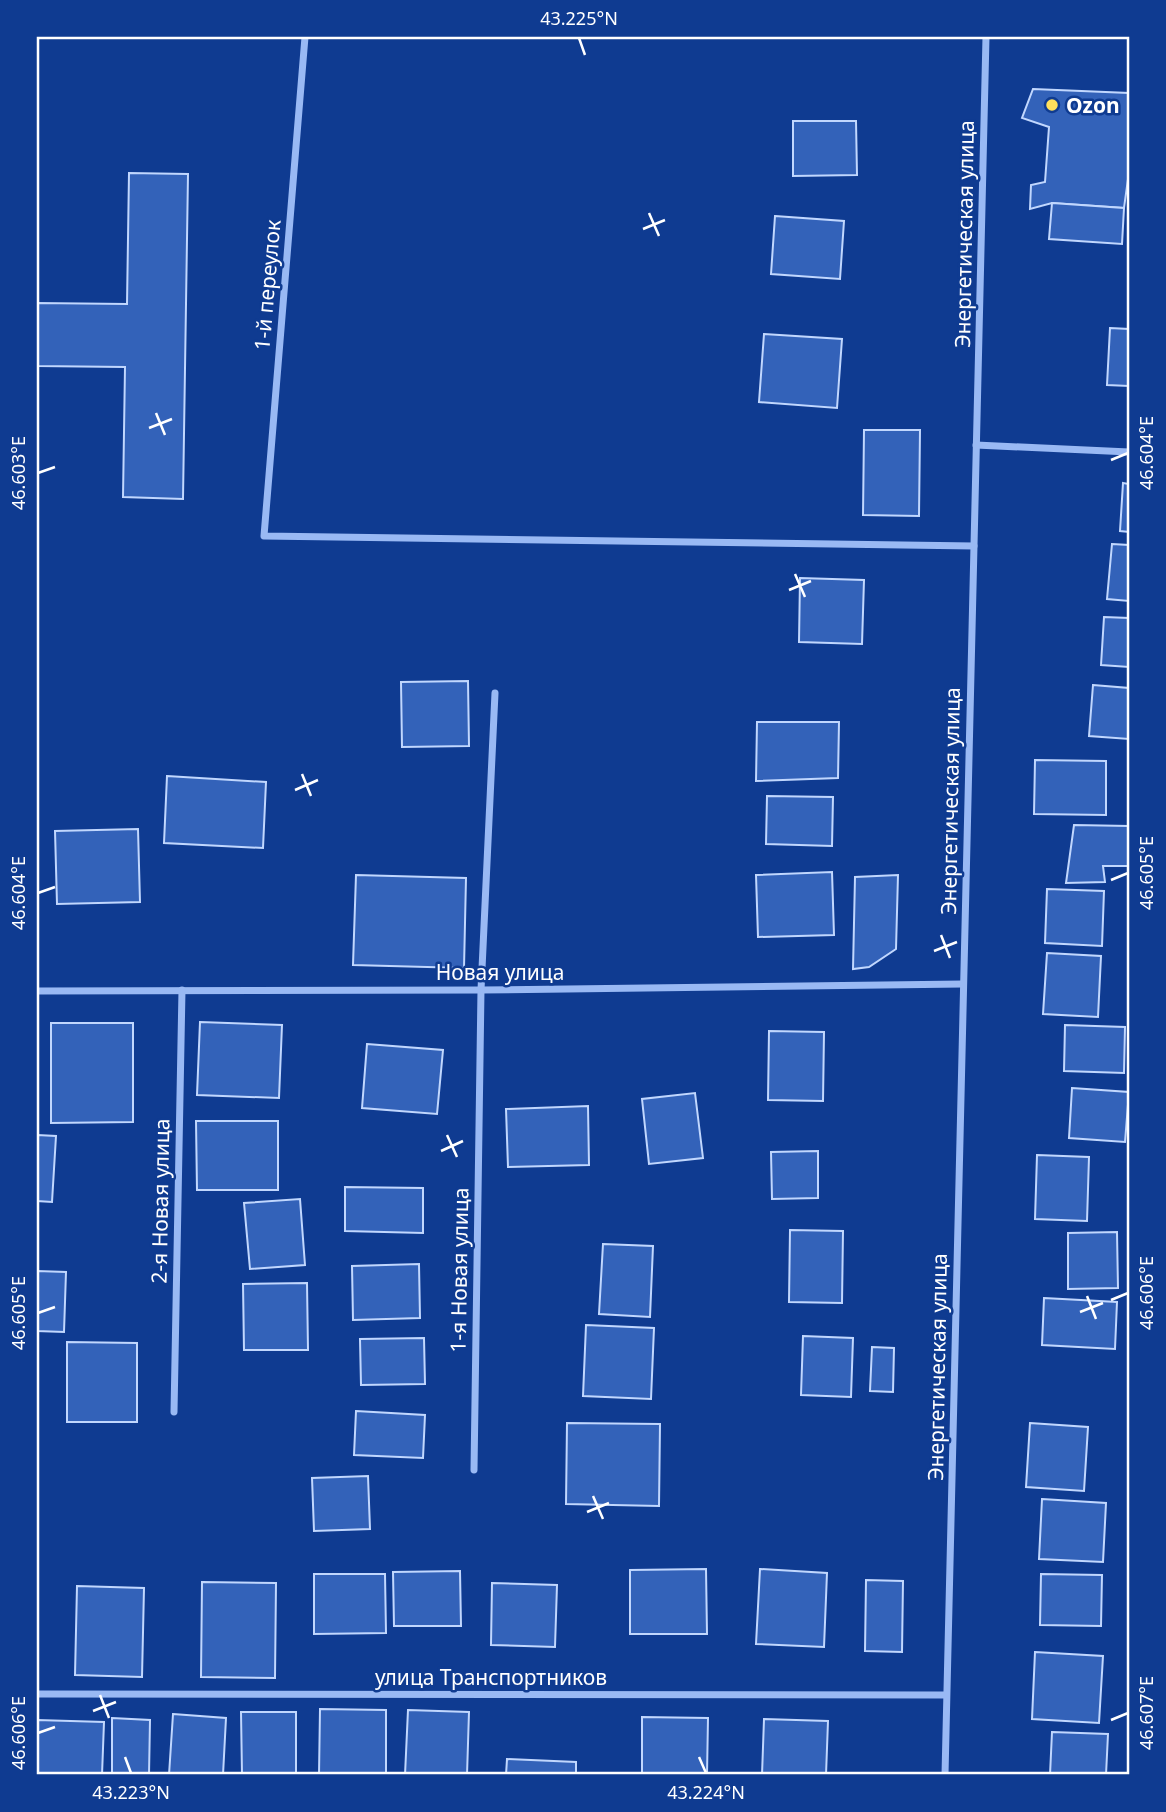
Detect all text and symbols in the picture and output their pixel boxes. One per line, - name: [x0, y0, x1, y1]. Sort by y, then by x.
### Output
- text: 43.225°N: [540, 6, 618, 30]
- place label: Ozon: [1066, 91, 1120, 119]
- marker: Ozon: [1044, 97, 1060, 113]
- street label: Энергетическая улица: [948, 120, 980, 348]
- street label: 1-й переулок: [247, 219, 287, 351]
- text: 46.604°E: [1134, 416, 1158, 490]
- text: 46.603°E: [6, 436, 30, 510]
- street label: Энергетическая улица: [934, 687, 966, 915]
- text: 46.605°E: [1134, 836, 1158, 910]
- text: 46.604°E: [6, 856, 30, 930]
- street label: Новая улица: [436, 958, 564, 986]
- street label: 2-я Новая улица: [145, 1118, 175, 1284]
- street label: 1-я Новая улица: [444, 1187, 474, 1353]
- street label: Энергетическая улица: [921, 1253, 953, 1481]
- text: 46.606°E: [1134, 1256, 1158, 1330]
- text: 46.605°E: [6, 1276, 30, 1350]
- street label: улица Транспортников: [375, 1663, 607, 1691]
- text: 46.607°E: [1134, 1676, 1158, 1750]
- text: 46.606°E: [6, 1696, 30, 1770]
- text: 43.223°N: [92, 1780, 170, 1804]
- text: 43.224°N: [667, 1780, 745, 1804]

